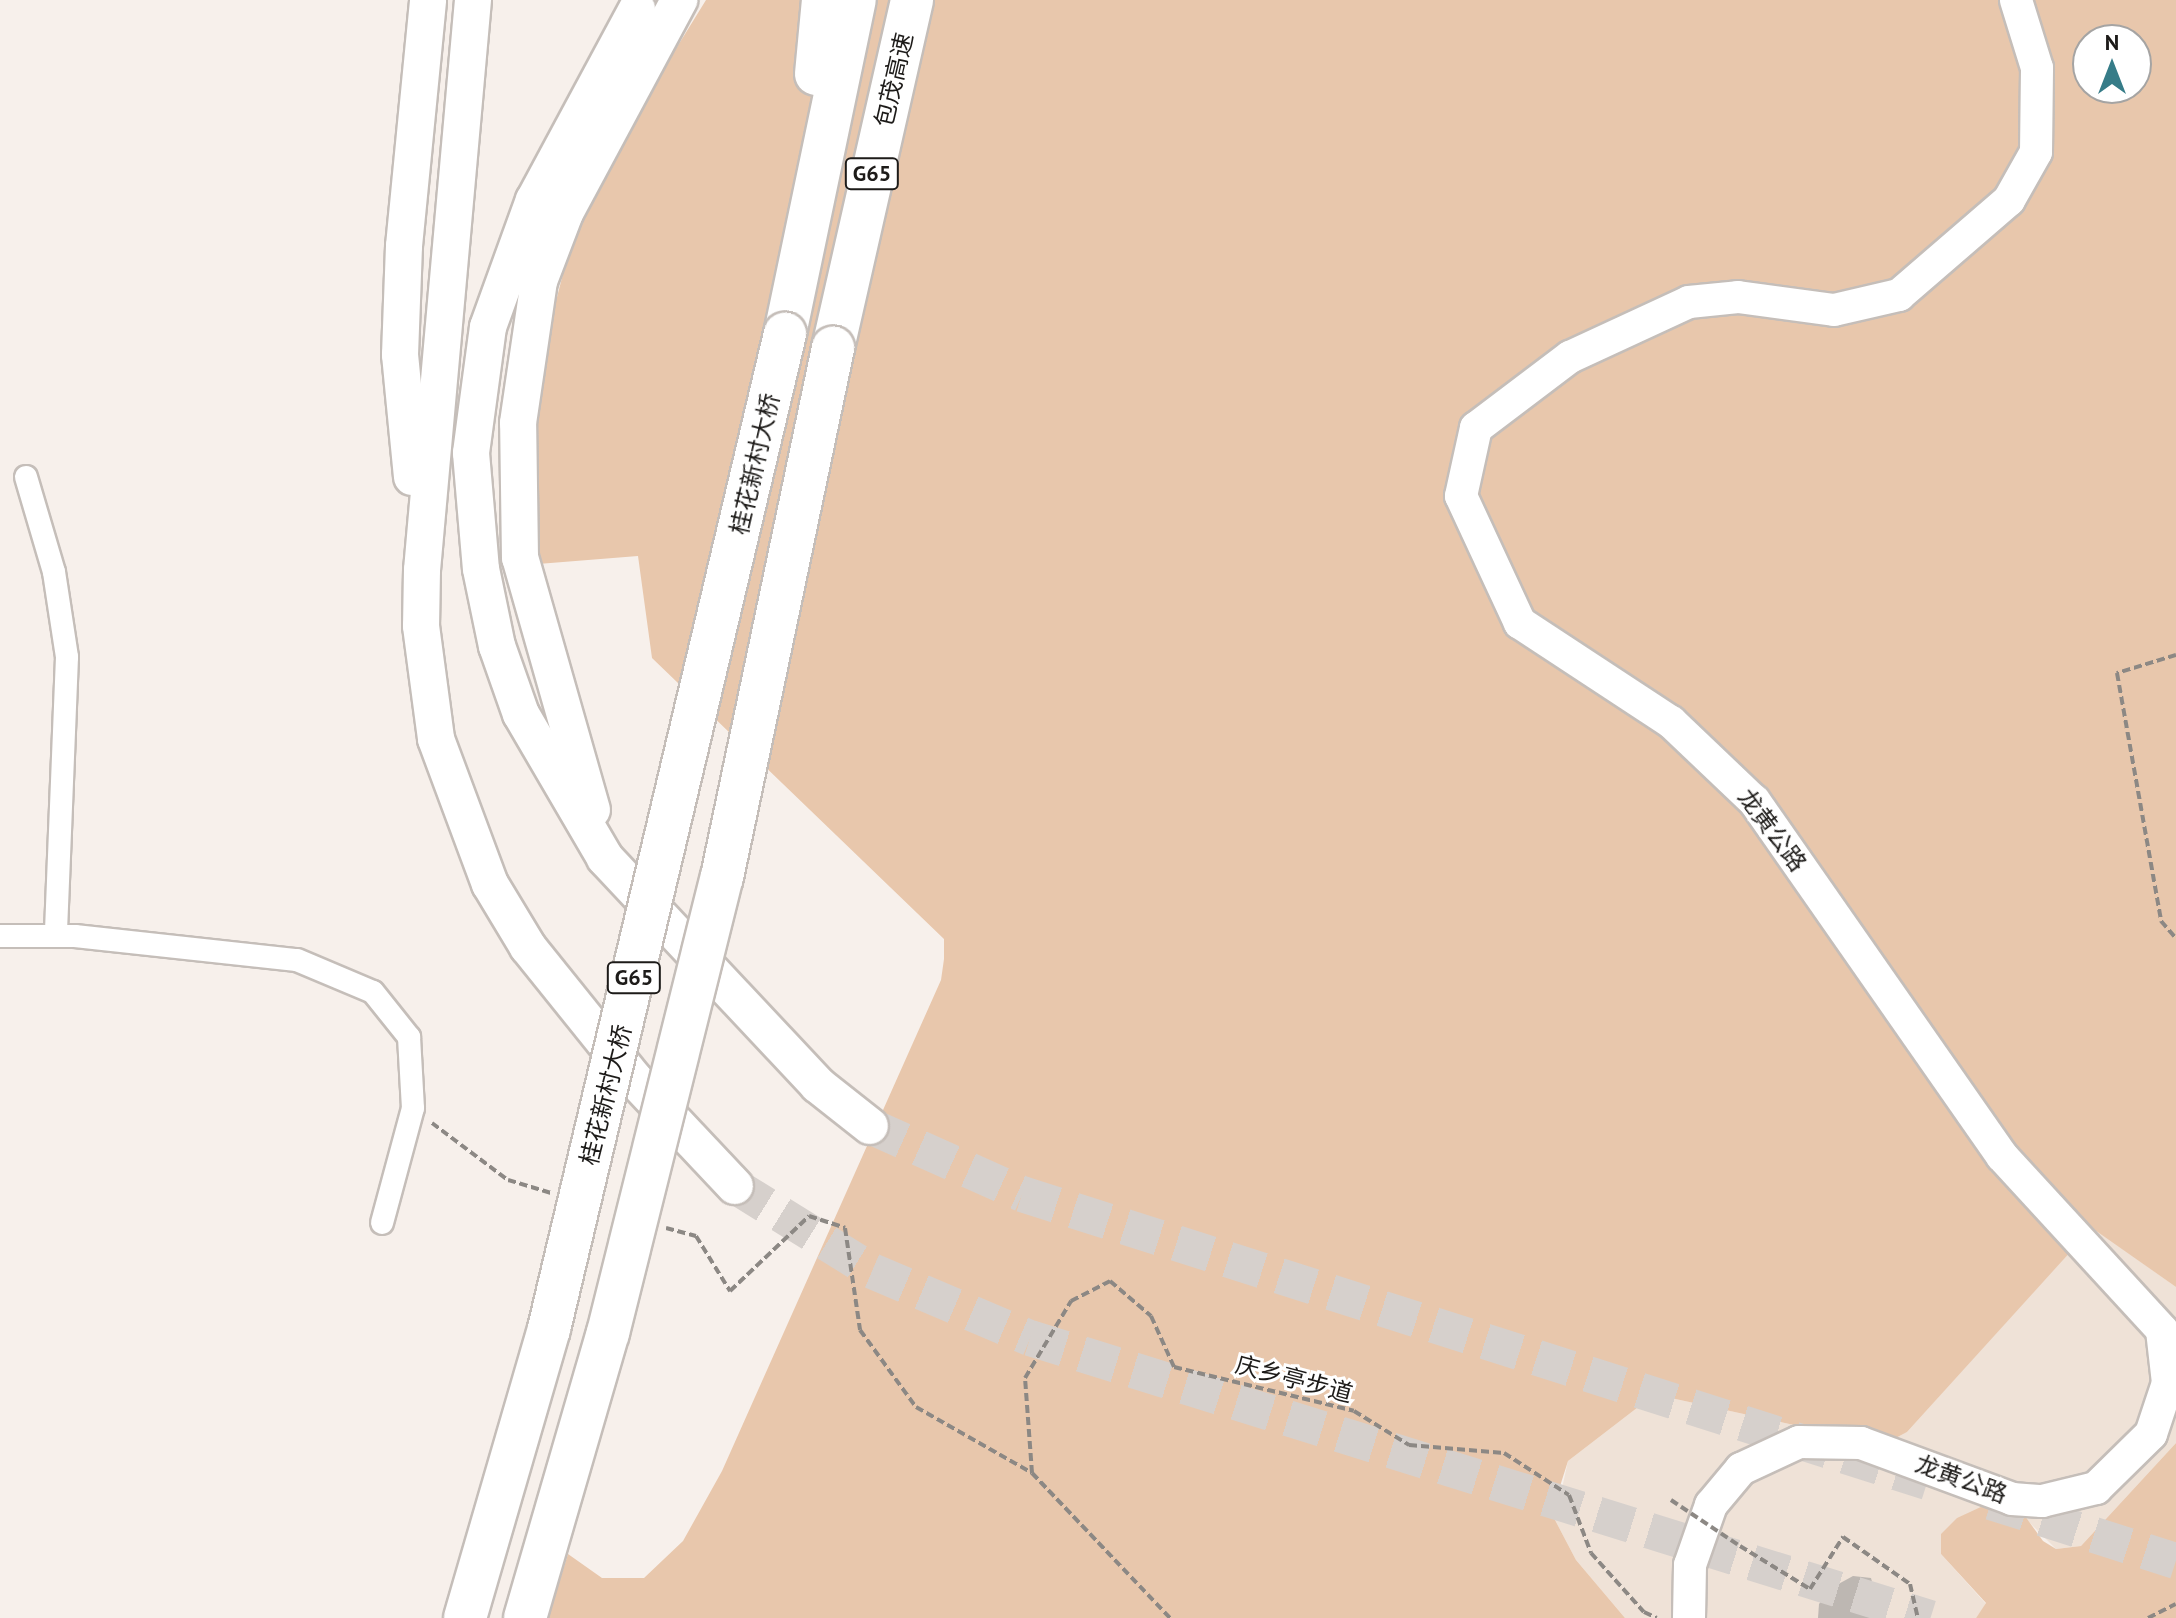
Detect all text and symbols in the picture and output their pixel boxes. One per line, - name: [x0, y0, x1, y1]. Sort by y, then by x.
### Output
- north arrow: [2072, 24, 2152, 104]
- text: N: [2105, 28, 2119, 56]
- street label: 包茂高速: [869, 30, 919, 130]
- road number: G65: [844, 156, 900, 192]
- street label: 桂花新村大桥: [725, 391, 785, 537]
- street label: 龙黄公路: [1732, 783, 1812, 877]
- road number: G65: [606, 960, 662, 996]
- street label: 桂花新村大桥: [575, 1022, 637, 1168]
- street label: 庆乡亭步道: [1232, 1350, 1356, 1408]
- street label: 龙黄公路: [1911, 1449, 2011, 1509]

